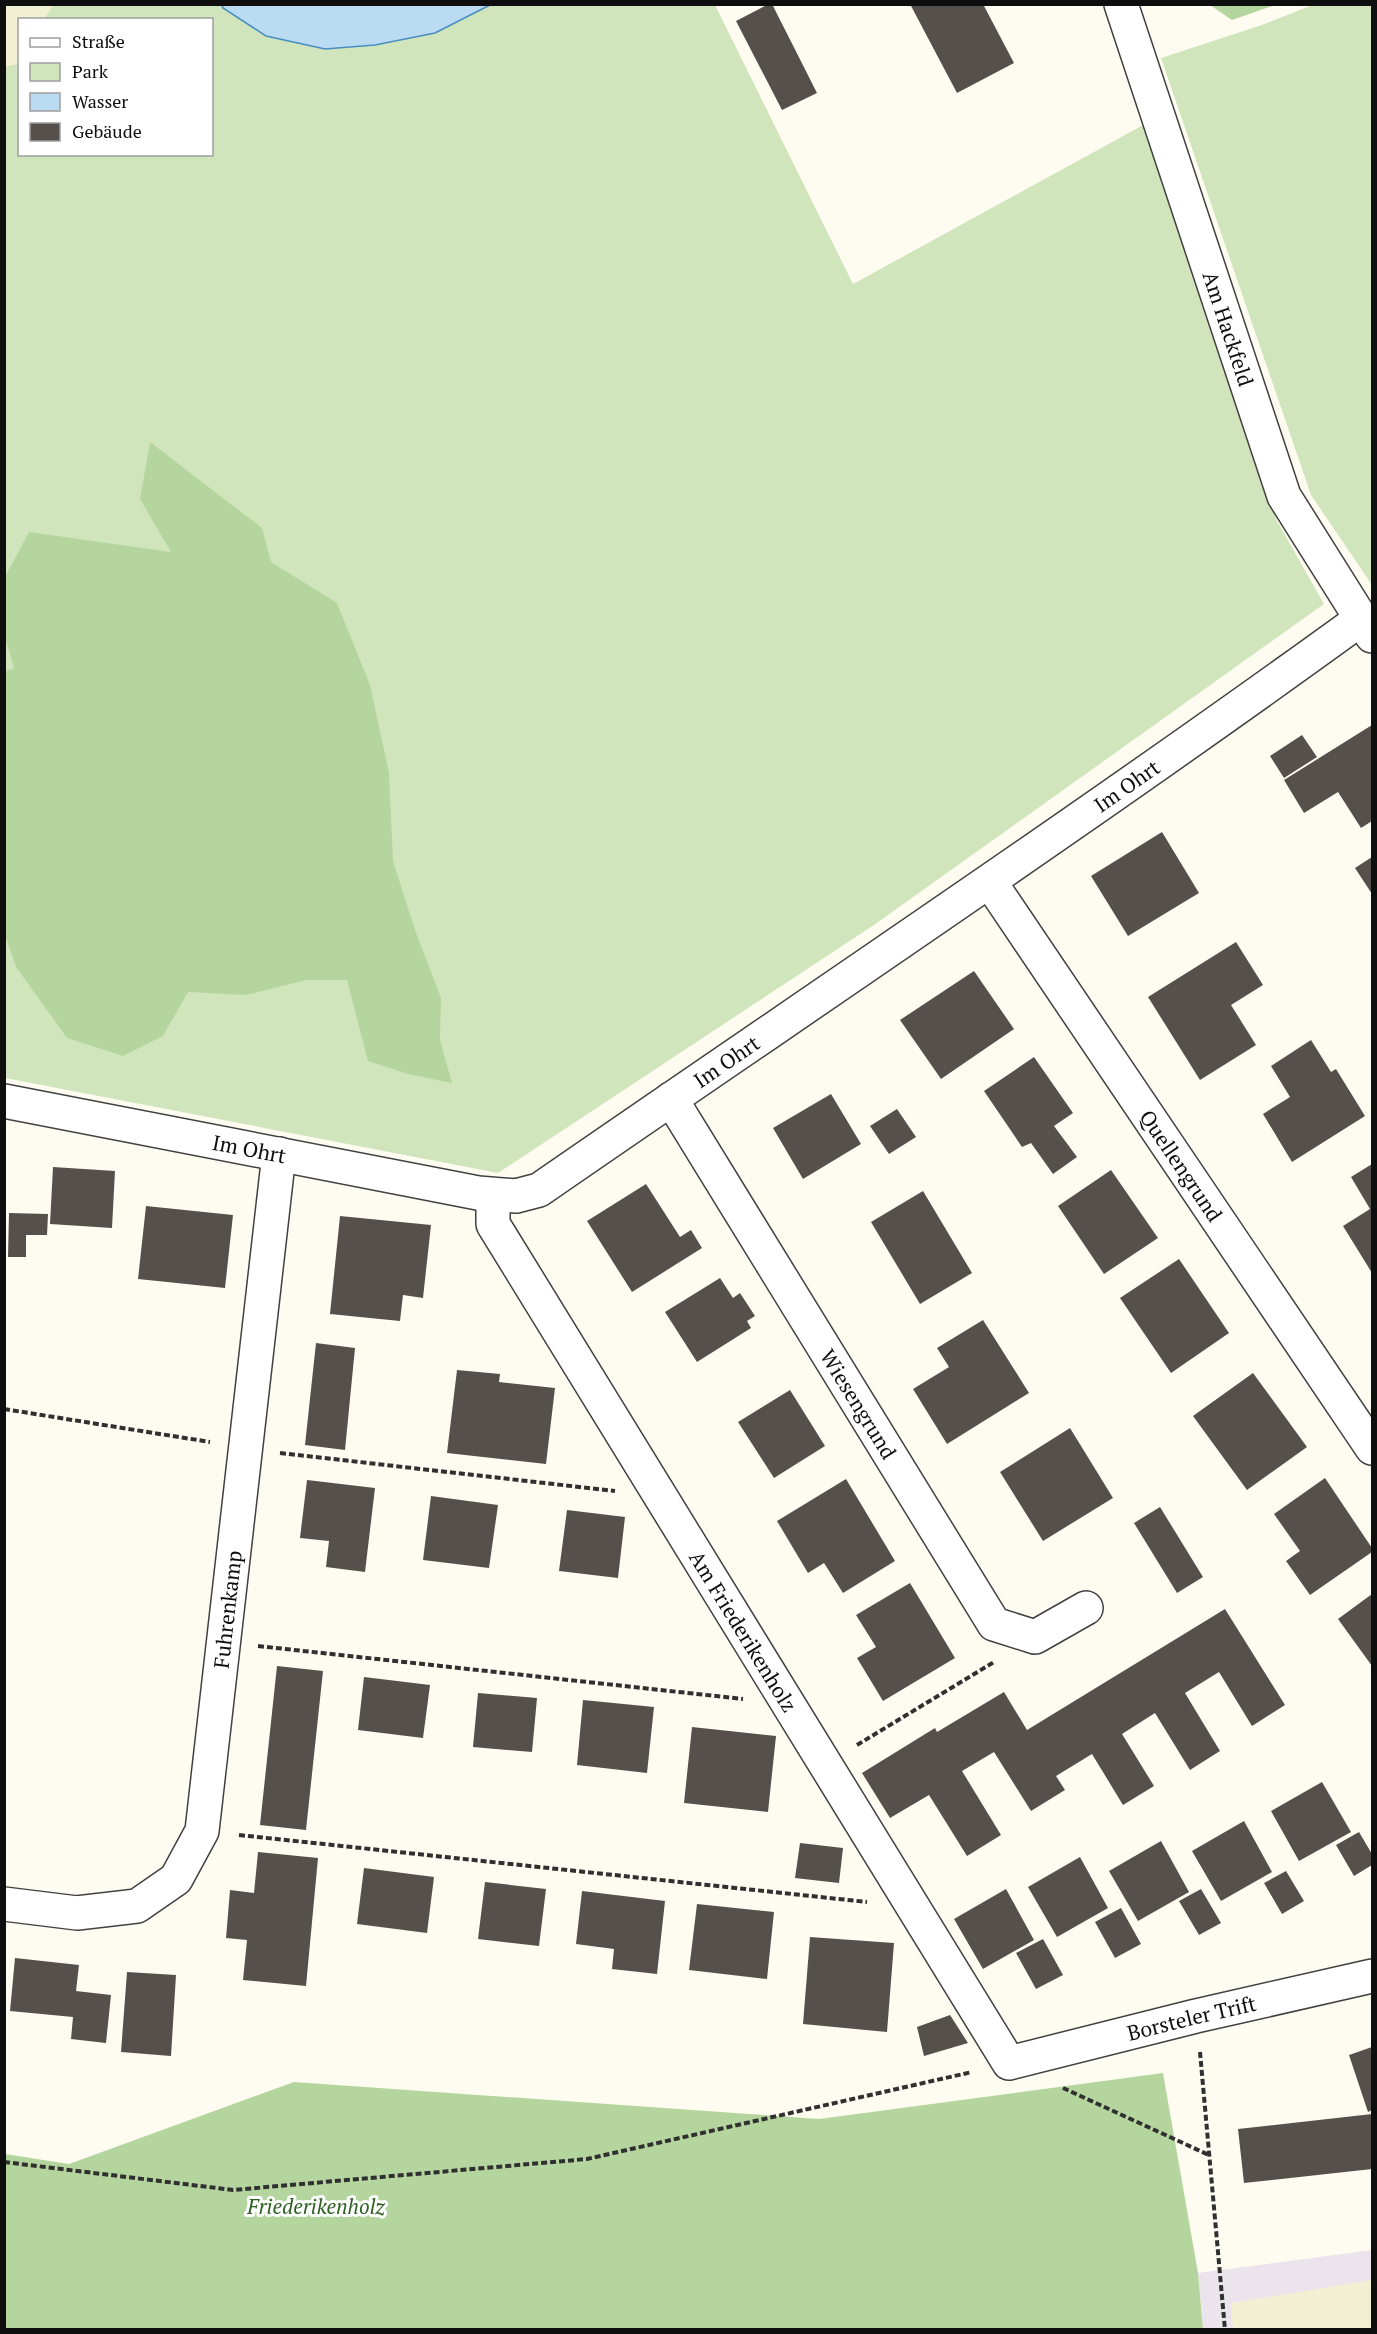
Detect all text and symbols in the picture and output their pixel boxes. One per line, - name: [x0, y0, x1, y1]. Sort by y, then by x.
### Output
- legend: [18, 18, 213, 156]
- text: Straße: [72, 29, 125, 53]
- text: Park: [72, 59, 109, 83]
- text: Wasser: [72, 89, 128, 113]
- text: Gebäude: [72, 119, 142, 143]
- street label: Am Hackfeld: [1196, 268, 1261, 390]
- street label: Im Ohrt: [1088, 753, 1165, 818]
- street label: Im Ohrt: [688, 1029, 765, 1094]
- street label: Quellengrund: [1134, 1104, 1229, 1227]
- street label: Im Ohrt: [210, 1128, 289, 1170]
- street label: Wiesengrund: [814, 1344, 903, 1464]
- street label: Am Friederikenholz: [683, 1545, 804, 1717]
- street label: Fuhrenkamp: [207, 1549, 248, 1670]
- street label: Borsteler Trift: [1124, 1989, 1259, 2047]
- park label: Friederikenholz: [246, 2192, 386, 2220]

